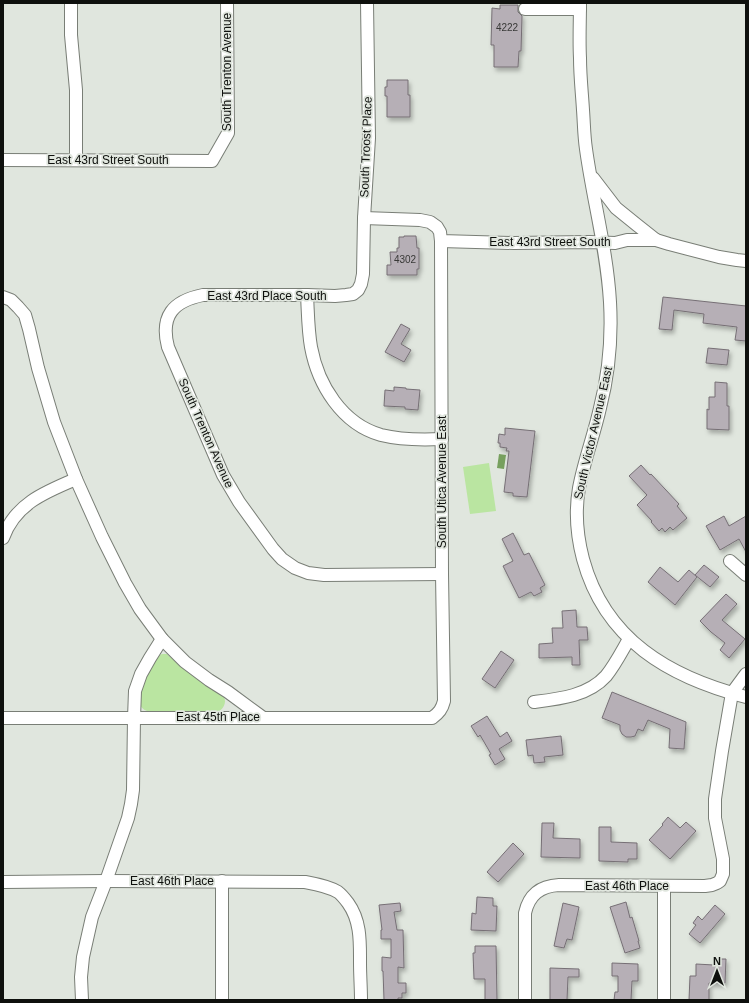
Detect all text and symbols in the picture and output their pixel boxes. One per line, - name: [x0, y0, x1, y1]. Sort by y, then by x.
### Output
- street label: South Trenton Avenue: [220, 12, 234, 131]
- house number: 4222: [496, 22, 519, 33]
- street label: South Troost Place: [357, 96, 375, 198]
- street label: East 43rd Street South: [47, 153, 169, 167]
- street label: East 43rd Street South: [489, 235, 611, 249]
- house number: 4302: [394, 254, 417, 265]
- street label: East 43rd Place South: [207, 289, 327, 303]
- street label: South Victor Avenue East: [571, 365, 615, 501]
- street label: South Trenton Avenue: [175, 376, 237, 490]
- street label: South Utica Avenue East: [435, 415, 449, 548]
- street label: East 45th Place: [176, 710, 260, 724]
- street label: East 46th Place: [130, 874, 214, 888]
- street label: East 46th Place: [585, 879, 669, 893]
- north arrow: [697, 951, 737, 991]
- text: N: [713, 955, 721, 967]

